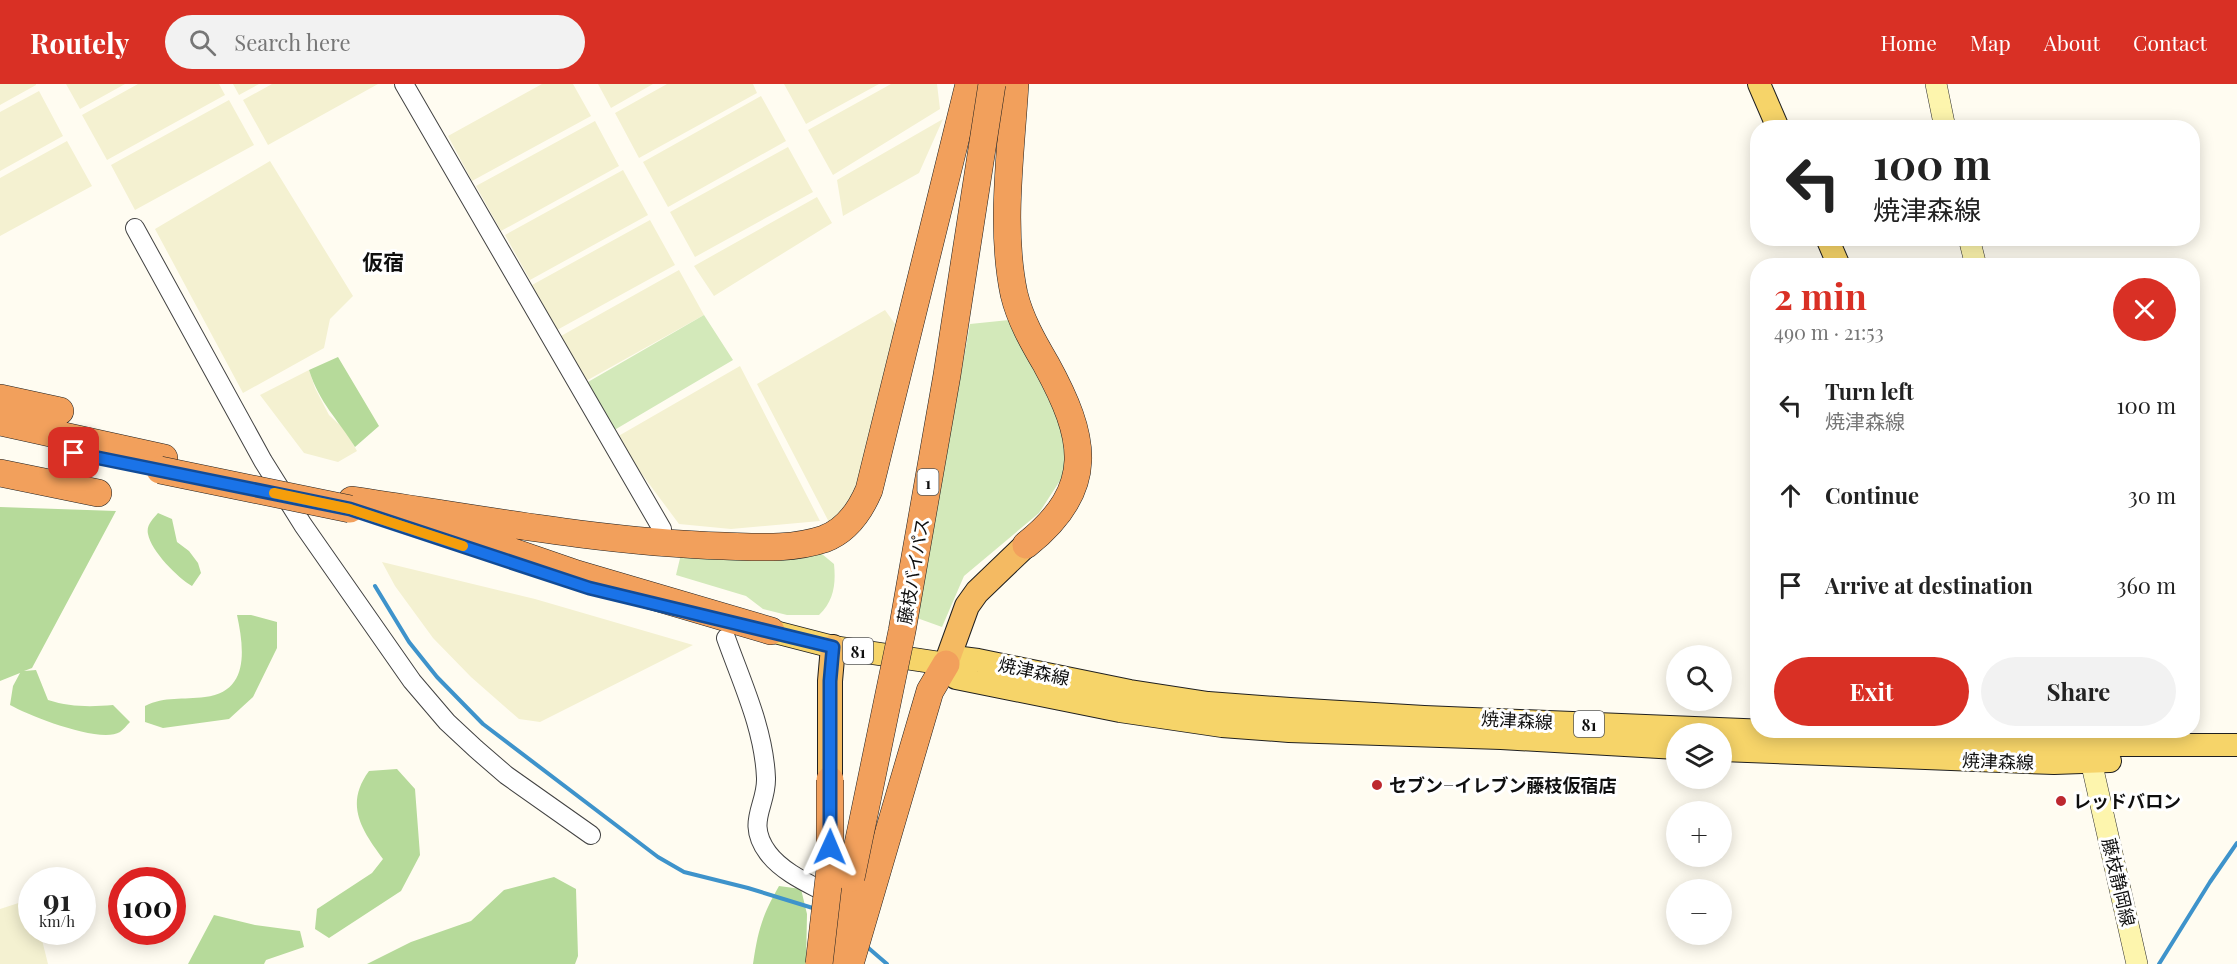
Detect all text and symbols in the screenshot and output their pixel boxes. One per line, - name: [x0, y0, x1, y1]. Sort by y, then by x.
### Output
- search box: [165, 15, 585, 69]
- text: Routely: [30, 24, 129, 61]
- icon: search: [186, 26, 219, 59]
- text: Search here: [234, 27, 351, 57]
- text: Home: [1881, 28, 1937, 56]
- text: Map: [1970, 28, 2011, 56]
- text: About: [2044, 28, 2100, 56]
- text: Contact: [2133, 28, 2207, 56]
- text: 100 m: [1873, 135, 1991, 191]
- icon: left: [1774, 144, 1852, 222]
- text: 焼津森線: [1873, 191, 1981, 227]
- district label: 仮宿: [362, 247, 404, 275]
- text: 2 min: [1774, 271, 1867, 319]
- button: close: [2113, 278, 2176, 341]
- text: 490 m · 21:53: [1774, 318, 1884, 345]
- text: Turn left: [1825, 376, 1914, 406]
- icon: left: [1774, 389, 1807, 422]
- text: 100 m: [2116, 390, 2176, 420]
- text: 焼津森線: [1825, 407, 1905, 434]
- pin: [48, 427, 99, 478]
- icon: arrive: [57, 436, 90, 469]
- road number: 1: [918, 469, 938, 495]
- icon: ahead: [1774, 479, 1807, 512]
- text: Continue: [1825, 480, 1919, 510]
- text: 30 m: [2128, 480, 2176, 510]
- street label: 藤枝バイパス: [892, 516, 934, 626]
- icon: arrive: [1774, 569, 1807, 602]
- text: Arrive at destination: [1825, 570, 2033, 600]
- text: 360 m: [2116, 570, 2176, 600]
- road number: 81: [843, 638, 873, 664]
- map controls: [1666, 645, 1732, 945]
- button: search: [1666, 645, 1732, 711]
- street label: 焼津森線: [996, 652, 1072, 690]
- button: Exit: [1774, 657, 1969, 726]
- button: Share: [1981, 657, 2176, 726]
- street label: 焼津森線: [1480, 706, 1554, 734]
- road number: 81: [1574, 711, 1604, 737]
- button: layers: [1666, 723, 1732, 789]
- street label: 焼津森線: [1962, 748, 2034, 774]
- place label: セブン−イレブン藤枝仮宿店: [1389, 773, 1616, 797]
- marker: セブン−イレブン藤枝仮宿店: [1370, 778, 1384, 792]
- place label: レッドバロン: [2073, 789, 2181, 813]
- marker: レッドバロン: [2054, 794, 2068, 808]
- button: +: [1666, 801, 1732, 867]
- position arrow: [798, 815, 862, 879]
- street label: 藤枝静岡線: [2097, 835, 2141, 929]
- speed limit sign: 100: [108, 867, 186, 945]
- text: 91: [43, 879, 71, 919]
- button: −: [1666, 879, 1732, 945]
- text: km/h: [39, 911, 75, 931]

